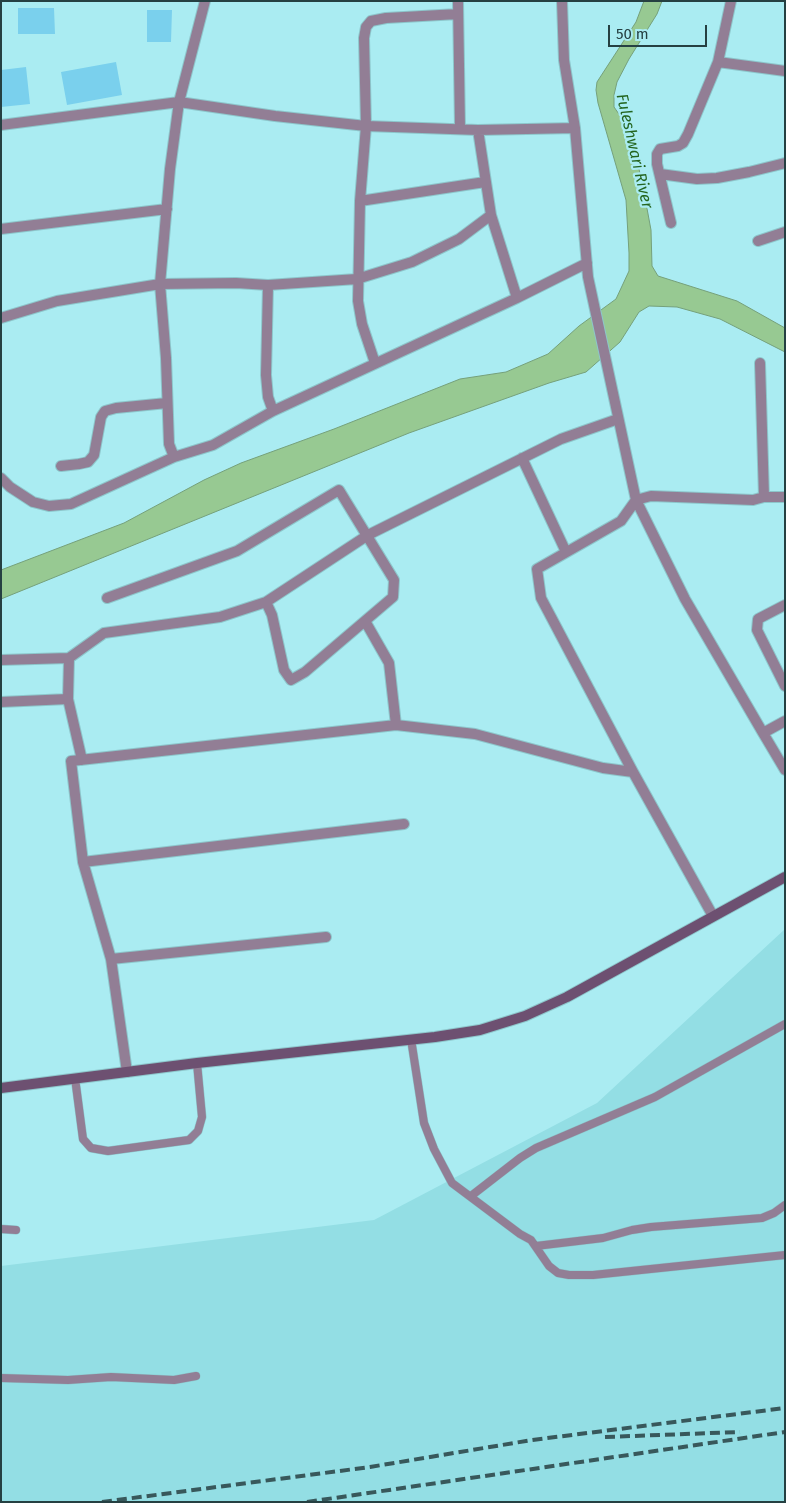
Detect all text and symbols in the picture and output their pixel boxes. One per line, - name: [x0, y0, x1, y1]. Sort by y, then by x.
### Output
- scale bar: [611, 15, 710, 47]
- text: 50 m: [616, 25, 649, 43]
- water label: Fuleshwari River: [611, 92, 657, 210]

